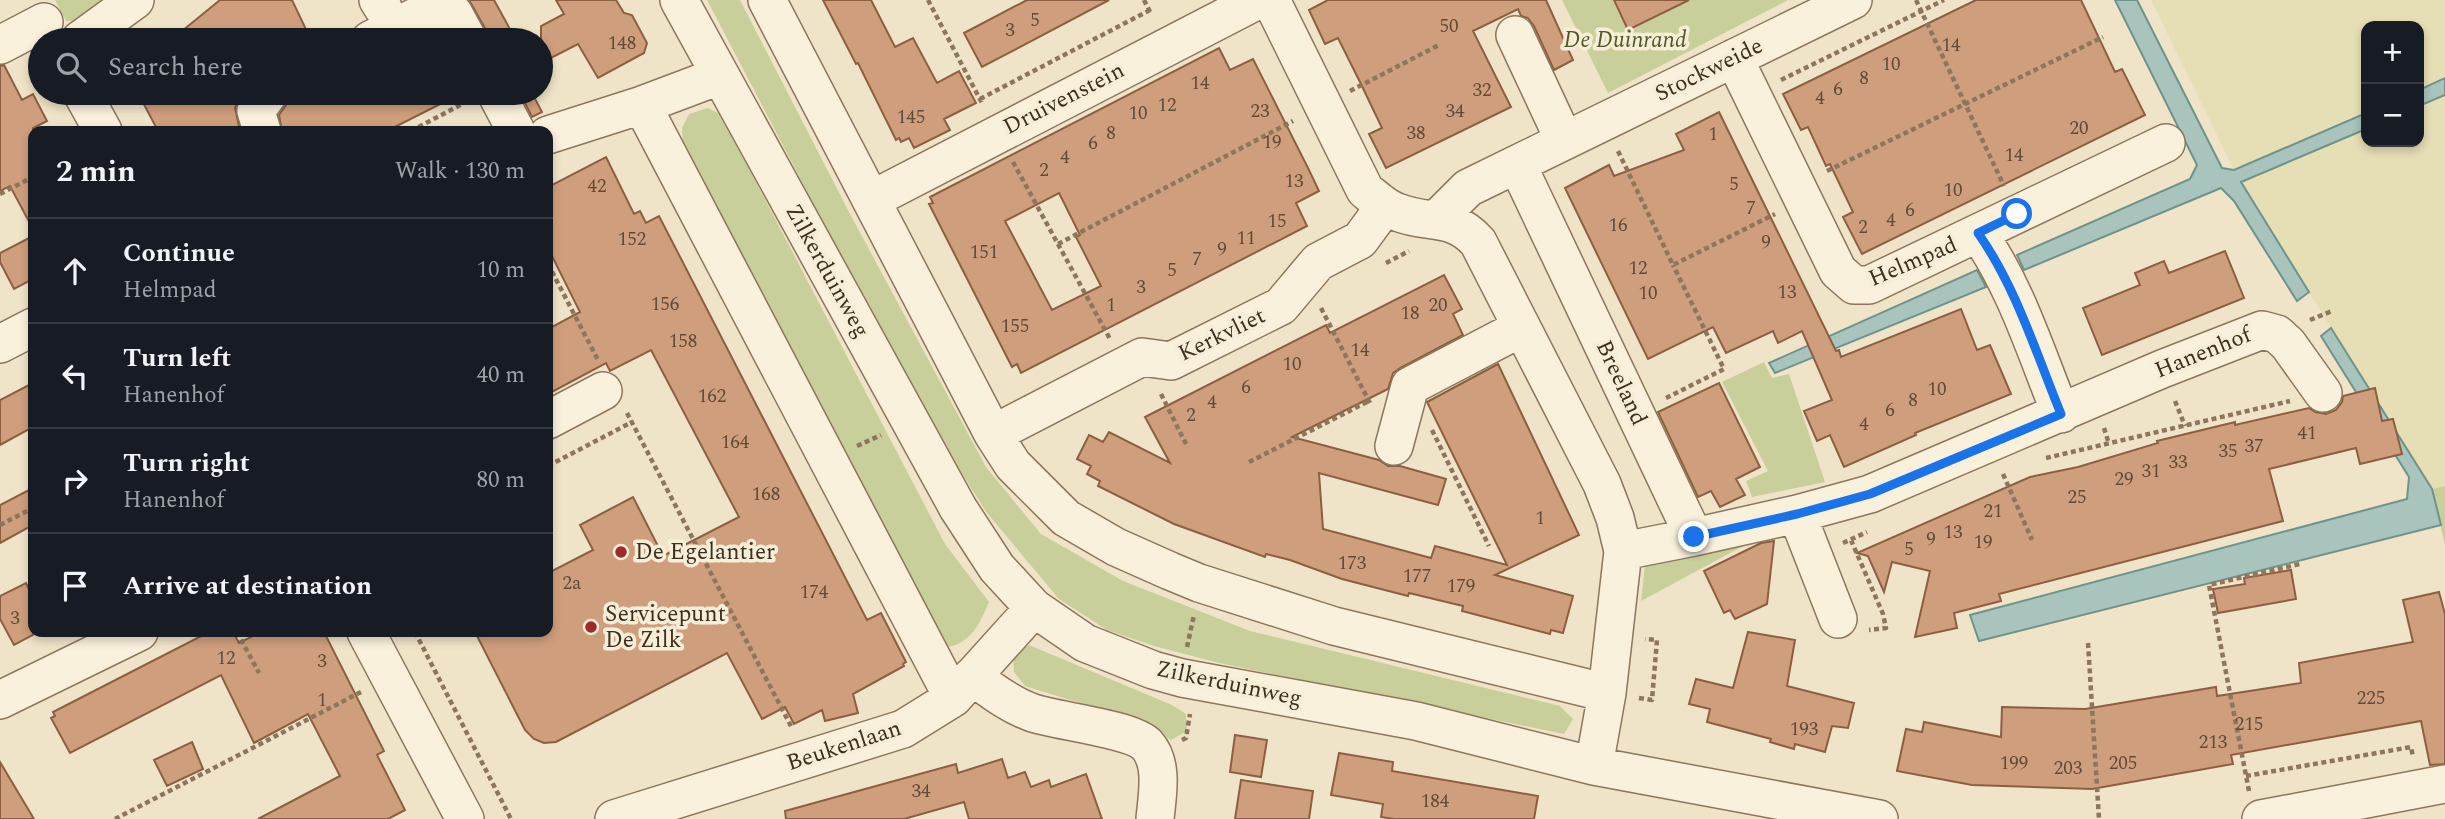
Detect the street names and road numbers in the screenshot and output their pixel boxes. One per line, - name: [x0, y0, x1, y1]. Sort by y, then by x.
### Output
- street label: Stockweide: [1649, 29, 1769, 111]
- street label: Druivenstein: [997, 53, 1131, 145]
- street label: Zilkerduinweg: [776, 198, 878, 344]
- street label: Helmpad: [1863, 228, 1963, 296]
- street label: Kerkvliet: [1172, 299, 1272, 371]
- street label: Hanenhof: [2149, 317, 2259, 388]
- street label: Breeland: [1586, 334, 1656, 432]
- street label: Zilkerduinweg: [1153, 651, 1305, 717]
- street label: Beukenlaan: [782, 711, 906, 781]

